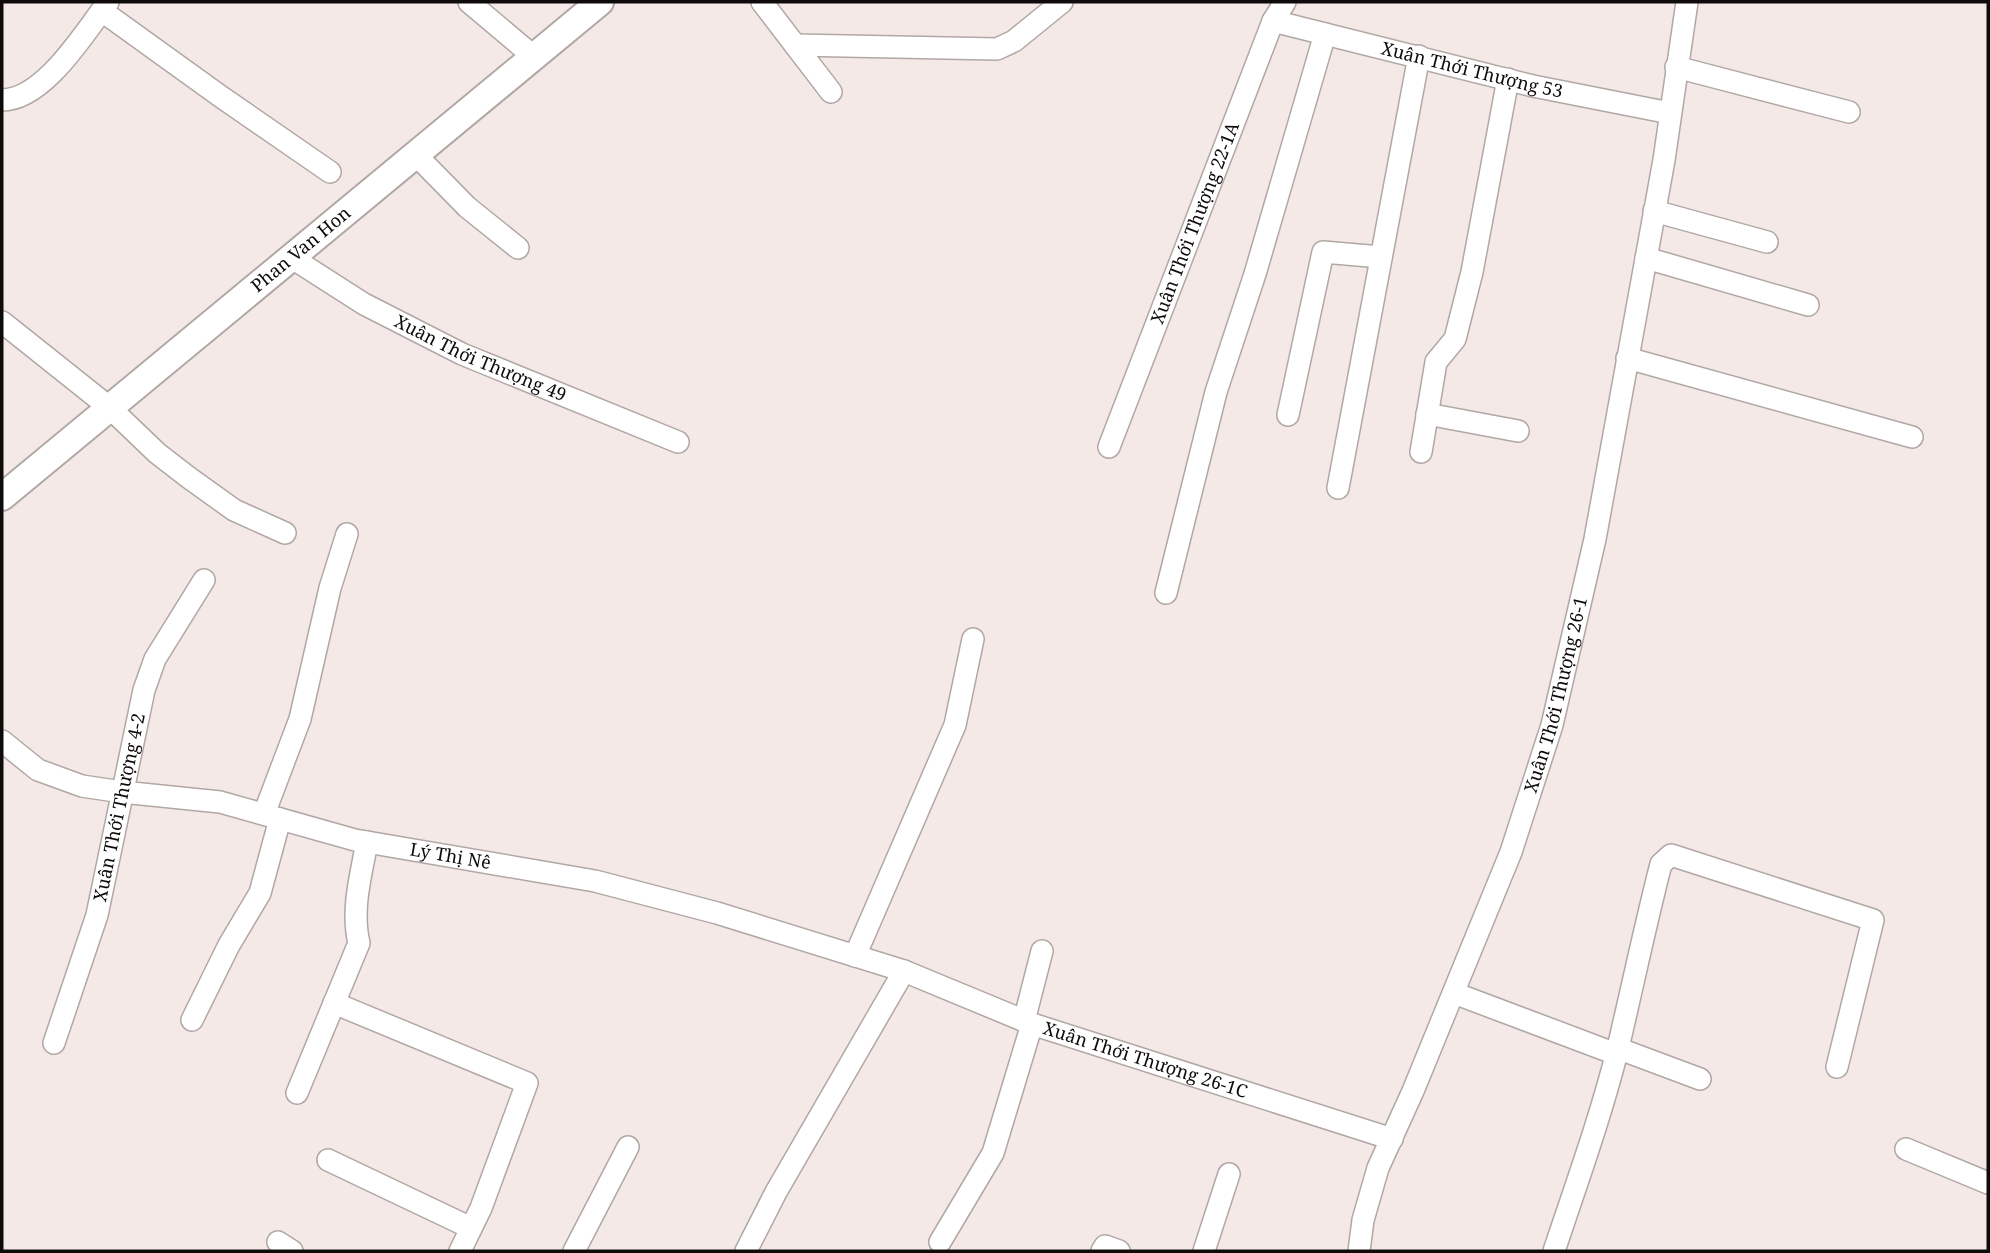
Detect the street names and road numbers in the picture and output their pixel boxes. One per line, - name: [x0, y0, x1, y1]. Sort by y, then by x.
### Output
- street label: Xuân Thới Thượng 53: [1379, 36, 1565, 103]
- street label: Xuân Thới Thượng 22-1A: [1145, 118, 1244, 327]
- street label: Phan Van Hon: [245, 200, 355, 297]
- street label: Xuân Thới Thượng 49: [391, 309, 570, 406]
- street label: Xuân Thới Thượng 26-1: [1518, 594, 1592, 796]
- street label: Xuân Thới Thượng 4-2: [87, 711, 150, 903]
- street label: Lý Thị Nê: [408, 837, 493, 874]
- street label: Xuân Thới Thượng 26-1C: [1040, 1015, 1251, 1103]

